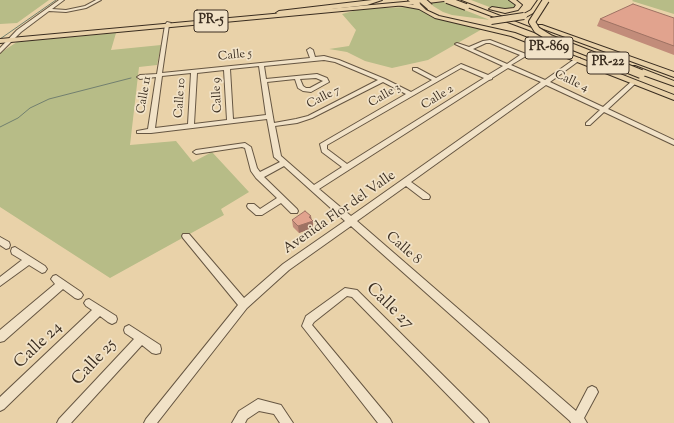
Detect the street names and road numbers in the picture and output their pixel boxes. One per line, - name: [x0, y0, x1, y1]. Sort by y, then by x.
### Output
- road number: PR-5: [194, 10, 228, 32]
- road number: PR-869: [525, 37, 573, 59]
- street label: Calle 5: [217, 47, 253, 65]
- road number: PR-22: [587, 52, 629, 74]
- street label: Calle 4: [552, 68, 590, 96]
- street label: Calle 11: [135, 75, 155, 115]
- street label: Calle 9: [210, 77, 226, 113]
- street label: Calle 10: [172, 78, 190, 118]
- street label: Calle 3: [366, 81, 404, 111]
- street label: Calle 7: [305, 83, 343, 113]
- street label: Calle 2: [419, 83, 457, 113]
- street label: Avenida Flor del Valle: [281, 168, 399, 258]
- street label: Calle 8: [382, 229, 424, 269]
- street label: Calle 27: [361, 279, 417, 335]
- street label: Calle 24: [11, 318, 67, 374]
- street label: Calle 25: [68, 336, 122, 390]

